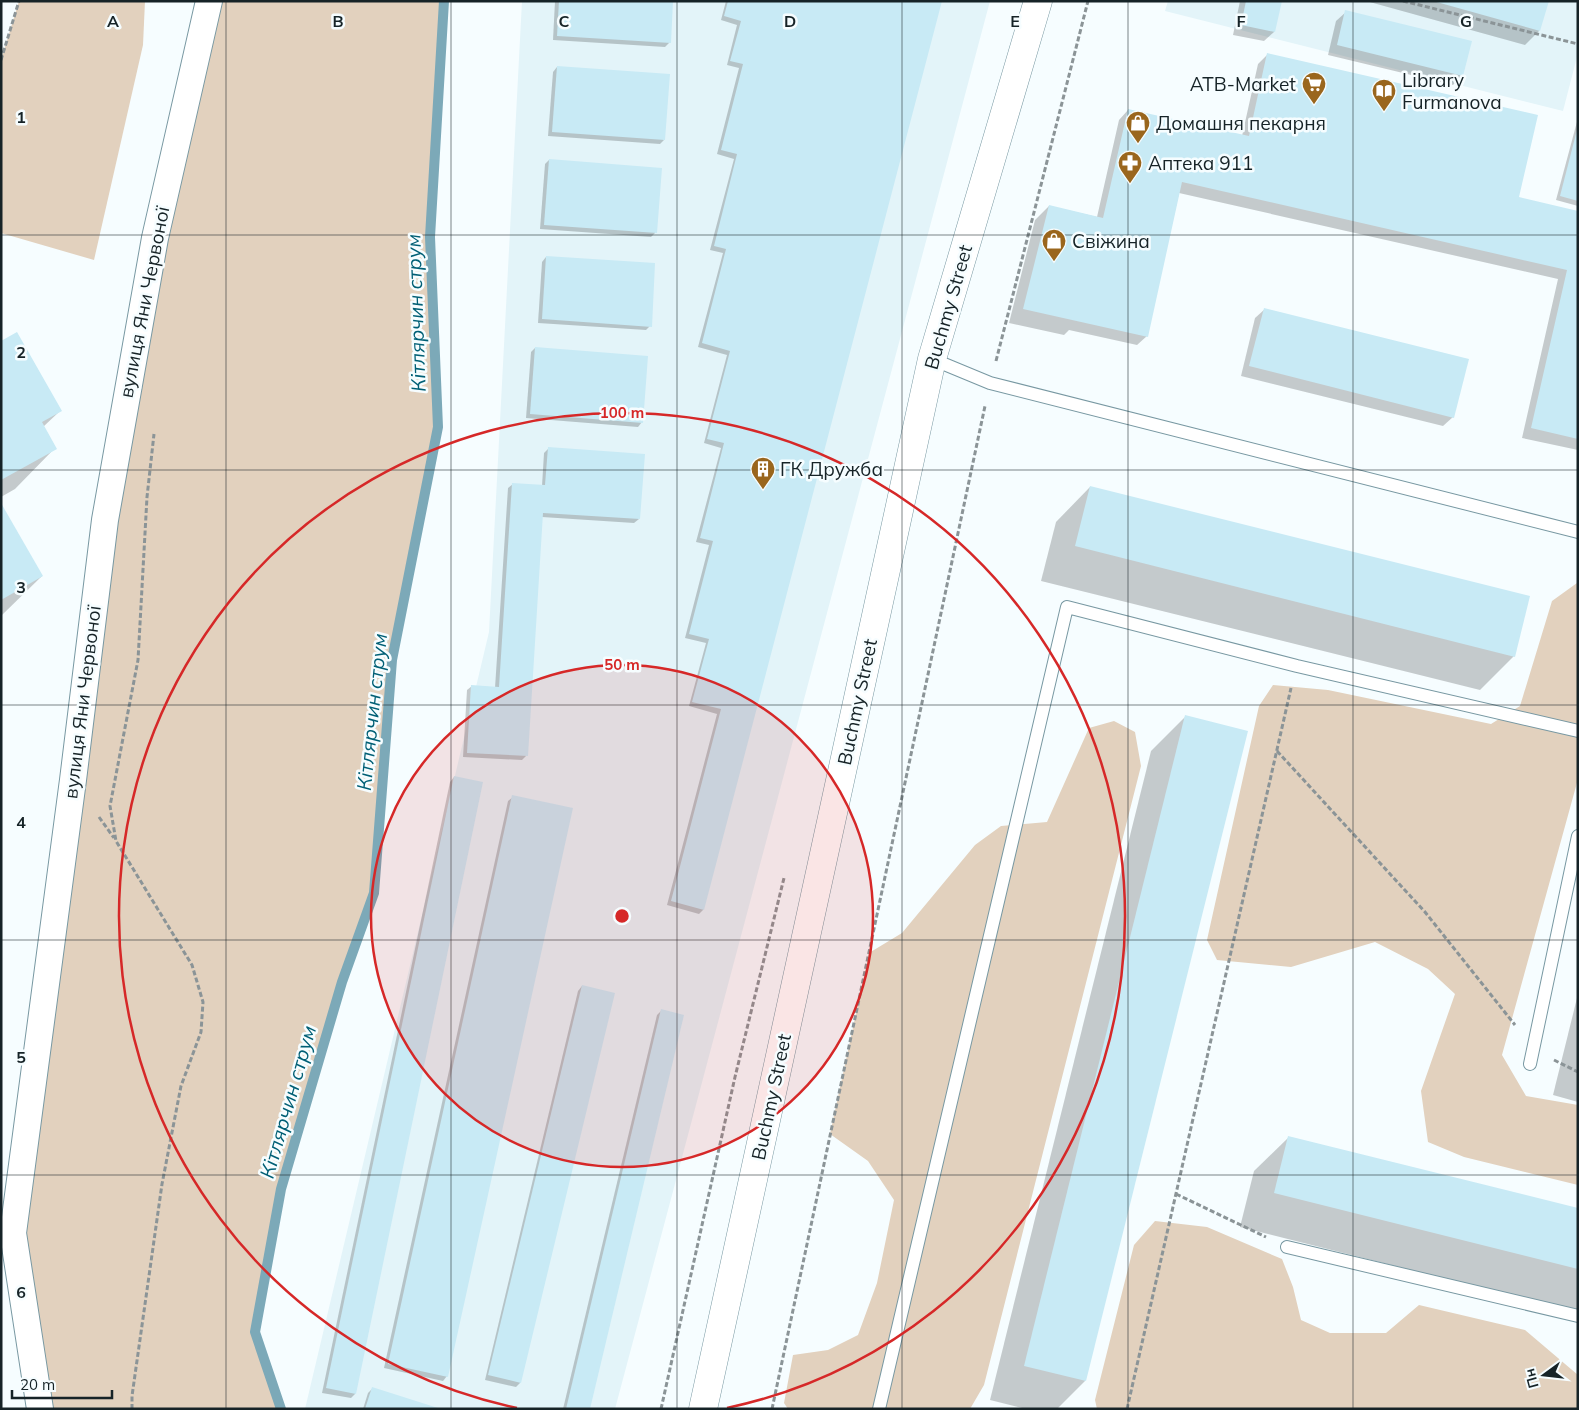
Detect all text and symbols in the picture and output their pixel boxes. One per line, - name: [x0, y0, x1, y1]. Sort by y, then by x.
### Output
- text: A: [107, 11, 119, 31]
- text: B: [332, 11, 344, 31]
- text: C: [559, 11, 570, 31]
- text: D: [784, 11, 796, 31]
- text: E: [1010, 11, 1020, 31]
- text: F: [1236, 11, 1246, 31]
- text: G: [1460, 11, 1472, 31]
- place label: Library Furmanova: [1402, 68, 1502, 114]
- supermarket icon: ATB-Market: [1301, 71, 1327, 105]
- place label: ATB-Market: [1190, 72, 1296, 96]
- library icon: Library Furmanova: [1371, 78, 1397, 112]
- text: 1: [16, 107, 26, 127]
- shop icon: Домашня пекарня: [1125, 110, 1151, 144]
- place label: Домашня пекарня: [1156, 111, 1326, 135]
- pharmacy icon: Аптека 911: [1117, 150, 1143, 184]
- place label: Аптека 911: [1148, 151, 1253, 175]
- street label: вулиця Яни Червоної: [114, 204, 174, 400]
- shop icon: Свіжина: [1041, 228, 1067, 262]
- place label: Свіжина: [1072, 229, 1150, 253]
- water label: Кітлярчин струм: [400, 234, 431, 392]
- street label: Buchmy Street: [919, 242, 977, 372]
- text: 2: [16, 342, 26, 362]
- text: 100 m: [600, 403, 644, 422]
- building icon: ГК Дружба: [750, 456, 776, 490]
- place label: ГК Дружба: [780, 457, 883, 481]
- text: 3: [16, 577, 26, 597]
- street label: вулиця Яни Червоної: [58, 604, 106, 800]
- water label: Кітлярчин струм: [351, 632, 392, 792]
- street label: Buchmy Street: [832, 636, 882, 767]
- text: 50 m: [604, 655, 640, 674]
- text: 4: [16, 812, 26, 832]
- centre of rings: [613, 907, 631, 925]
- water label: Кітлярчин струм: [254, 1022, 321, 1181]
- street label: Buchmy Street: [746, 1031, 796, 1162]
- text: 5: [16, 1047, 26, 1067]
- text: 6: [16, 1282, 26, 1302]
- north arrow: [1519, 1350, 1569, 1400]
- text: Пн: [1520, 1367, 1543, 1390]
- scale bar: [12, 1368, 112, 1400]
- text: 20 m: [20, 1375, 55, 1394]

